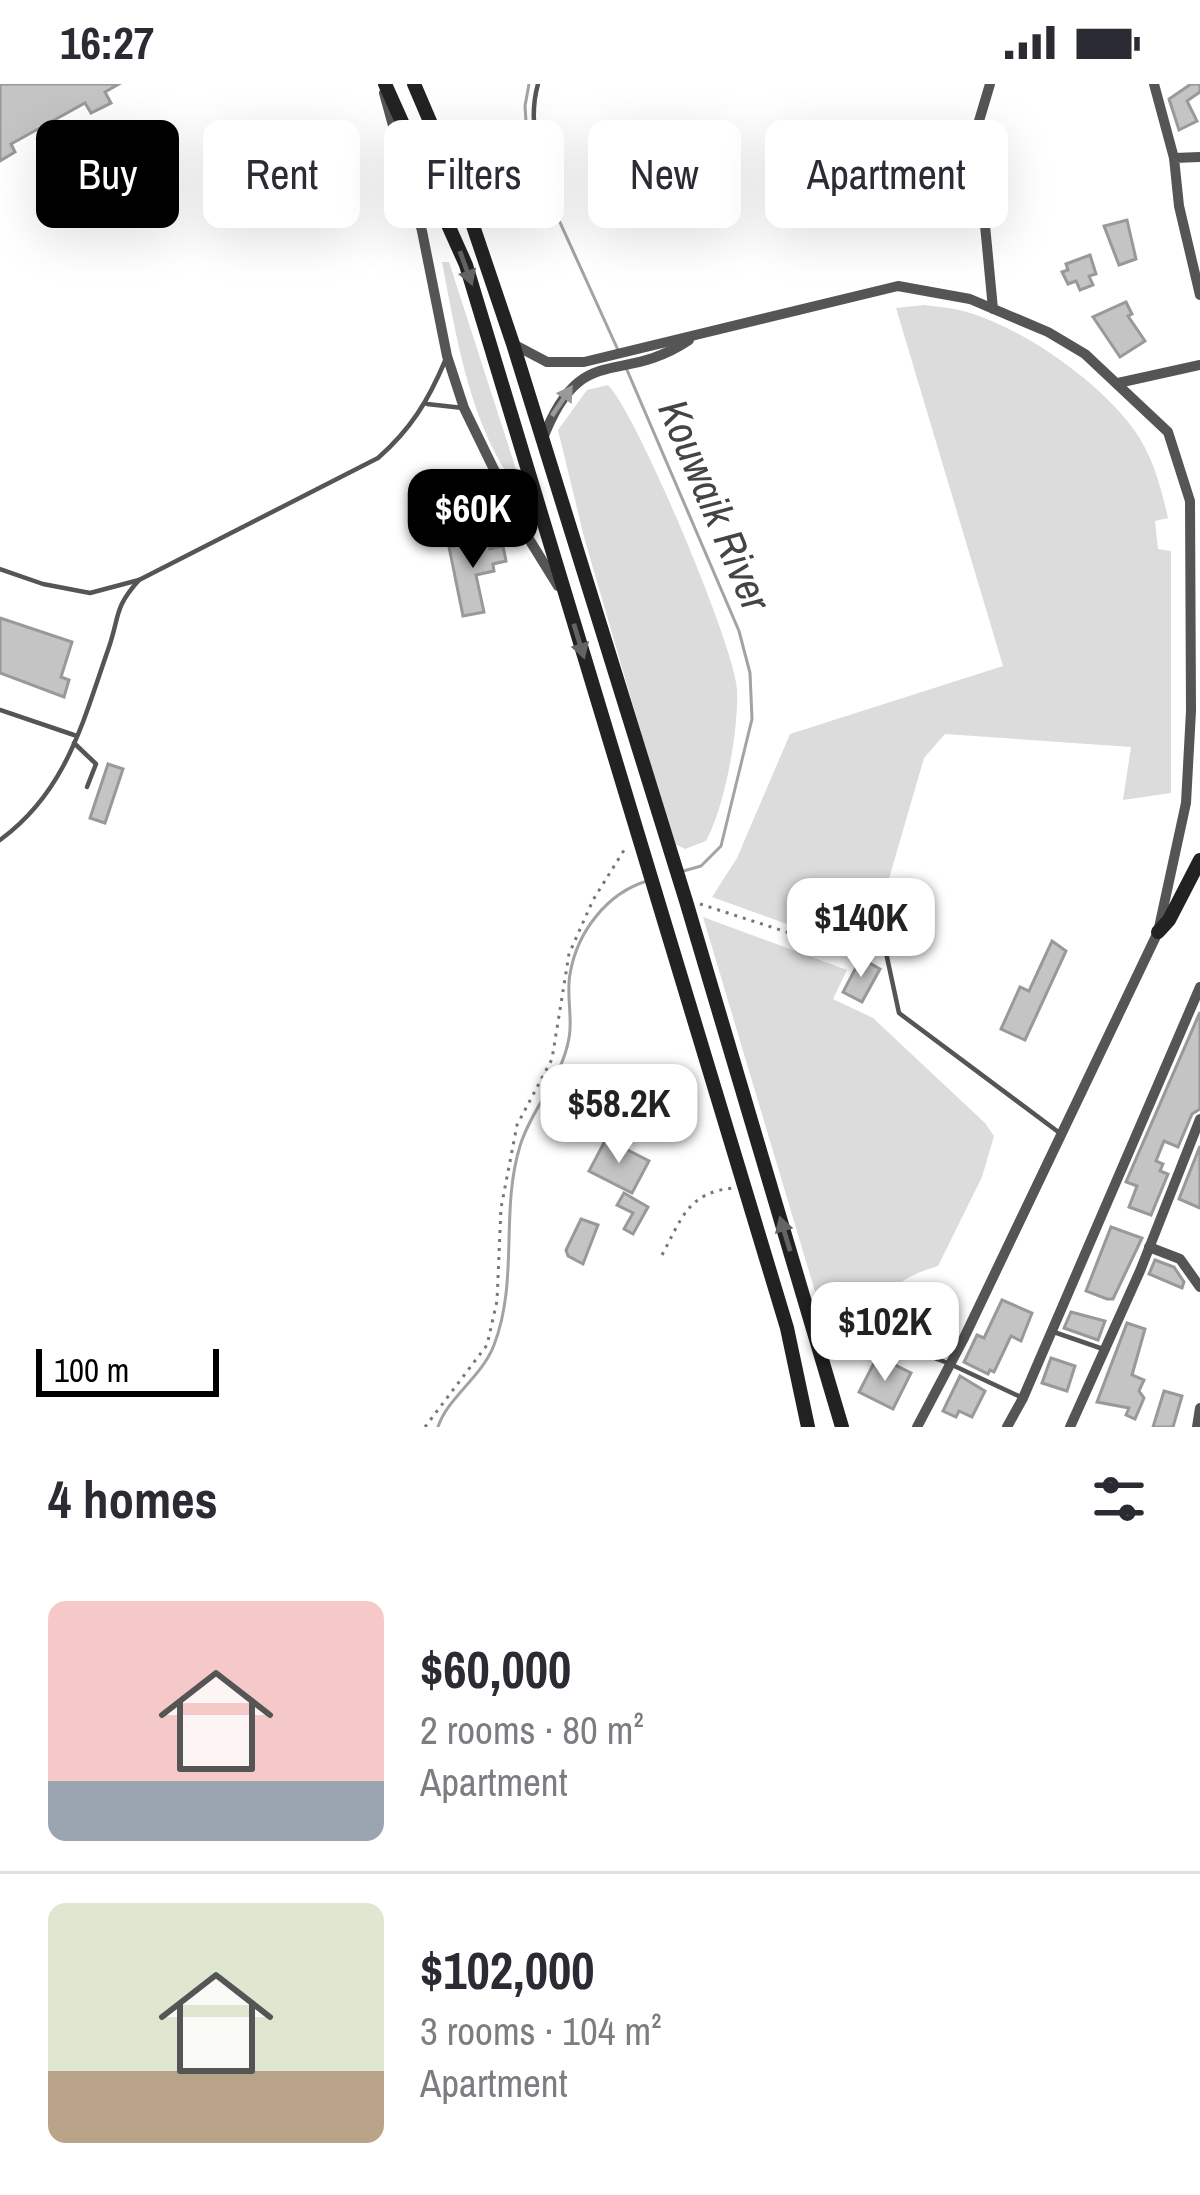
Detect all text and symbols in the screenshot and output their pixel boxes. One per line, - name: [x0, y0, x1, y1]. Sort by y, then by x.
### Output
- text: 16:27: [60, 12, 154, 73]
- chip: Buy: [36, 120, 179, 228]
- chip: Rent: [203, 120, 360, 228]
- chip: Filters: [384, 120, 564, 228]
- chip: New: [588, 120, 741, 228]
- chip: Apartment: [765, 120, 1008, 228]
- one-way arrow: [458, 250, 476, 286]
- one-way arrow: [549, 385, 572, 417]
- water label: Kouwaik River: [645, 391, 785, 620]
- pin: $60K: [402, 469, 544, 571]
- text: $60K: [435, 482, 511, 534]
- one-way arrow: [571, 623, 589, 660]
- pin: $140K: [777, 878, 945, 980]
- text: $140K: [814, 891, 908, 943]
- pin: $58.2K: [521, 1064, 717, 1166]
- text: $58.2K: [567, 1077, 671, 1129]
- one-way arrow: [775, 1215, 793, 1252]
- pin: $102K: [801, 1282, 969, 1384]
- text: $102K: [838, 1295, 932, 1347]
- scale bar: [36, 1343, 219, 1396]
- text: 100 m: [54, 1348, 129, 1392]
- text: 4 homes: [48, 1465, 218, 1534]
- icon: filters: [1086, 1466, 1152, 1532]
- text: $60,000: [420, 1635, 571, 1704]
- icon: home: [144, 1649, 288, 1793]
- text: 2 rooms · 80 m²: [420, 1704, 644, 1756]
- text: Apartment: [420, 1756, 568, 1808]
- text: $102,000: [420, 1936, 594, 2005]
- icon: home: [144, 1951, 288, 2095]
- text: 3 rooms · 104 m²: [420, 2005, 662, 2057]
- text: Apartment: [420, 2057, 568, 2109]

